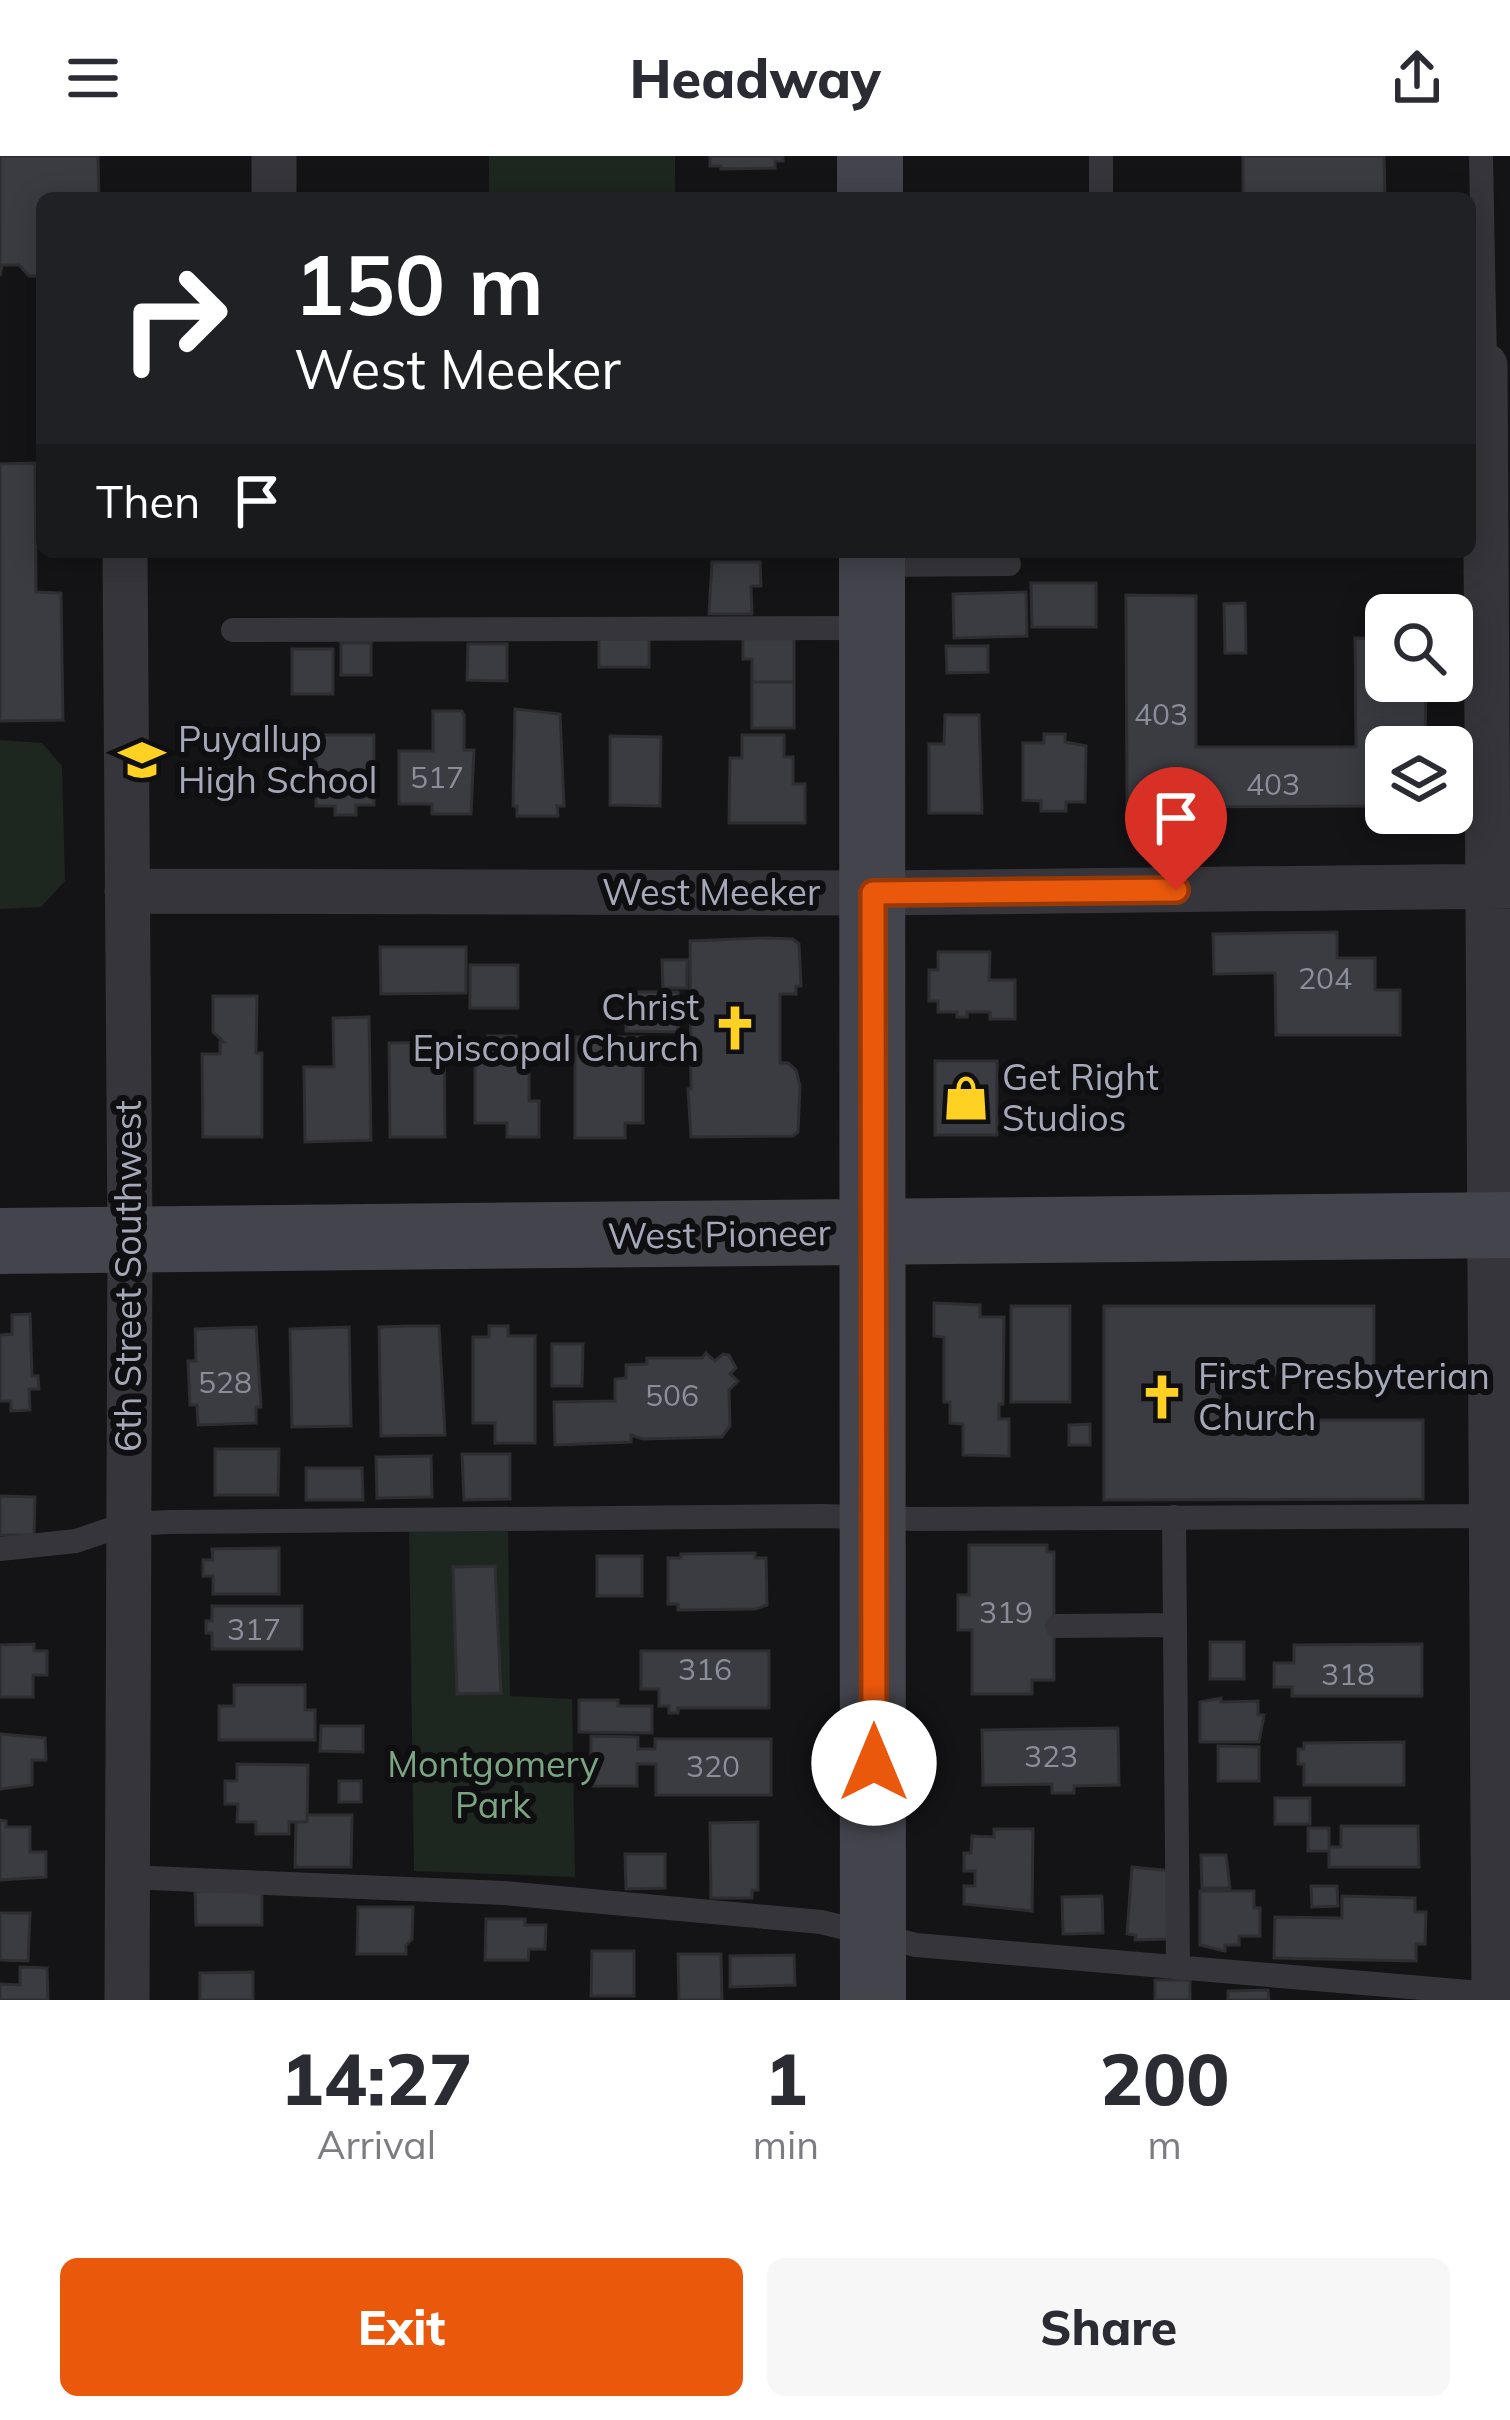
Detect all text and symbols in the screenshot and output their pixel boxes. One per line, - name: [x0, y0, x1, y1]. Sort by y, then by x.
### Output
- text: Headway: [629, 44, 881, 112]
- icon: menu: [60, 45, 126, 111]
- icon: share: [1384, 45, 1450, 111]
- text: 150 m: [294, 231, 544, 336]
- icon: right: [96, 240, 252, 396]
- text: West Meeker: [294, 335, 621, 403]
- icon: arrive: [224, 468, 290, 534]
- text: Then: [96, 473, 200, 529]
- map controls: [1365, 594, 1473, 834]
- button: search: [1365, 594, 1473, 702]
- house number: 403: [1134, 695, 1188, 733]
- place label: Puyallup High School: [178, 716, 377, 802]
- button: layers: [1365, 726, 1473, 834]
- school or university icon: Puyallup High School: [117, 735, 167, 785]
- house number: 517: [410, 758, 464, 796]
- house number: 403: [1246, 765, 1300, 803]
- pin: [1125, 767, 1227, 890]
- icon: arrive: [1143, 785, 1209, 851]
- street label: West Meeker: [602, 869, 820, 914]
- house number: 204: [1298, 959, 1352, 997]
- place label: Christ Episcopal Church: [412, 984, 699, 1070]
- church icon: Christ Episcopal Church: [710, 1003, 760, 1053]
- place label: Get Right Studios: [1002, 1054, 1159, 1140]
- shop icon: Get Right Studios: [941, 1073, 991, 1123]
- street label: 6th Street Southwest: [105, 1100, 150, 1452]
- street label: West Pioneer: [607, 1209, 831, 1258]
- place label: First Presbyterian Church: [1198, 1353, 1490, 1439]
- house number: 528: [198, 1363, 252, 1401]
- church icon: First Presbyterian Church: [1137, 1372, 1187, 1422]
- house number: 506: [645, 1376, 699, 1414]
- house number: 319: [979, 1593, 1033, 1631]
- house number: 317: [227, 1610, 281, 1648]
- house number: 316: [678, 1650, 732, 1688]
- house number: 318: [1321, 1655, 1375, 1693]
- position arrow: [811, 1700, 937, 1826]
- house number: 323: [1024, 1737, 1078, 1775]
- park label: Montgomery Park: [387, 1741, 599, 1827]
- house number: 320: [686, 1747, 740, 1785]
- text: 14:27: [281, 2033, 472, 2123]
- text: 1: [764, 2033, 808, 2123]
- text: 200: [1100, 2033, 1229, 2123]
- text: Arrival: [317, 2120, 436, 2169]
- text: min: [753, 2120, 819, 2169]
- text: m: [1147, 2120, 1182, 2169]
- button: Exit: [60, 2258, 743, 2396]
- button: Share: [767, 2258, 1450, 2396]

